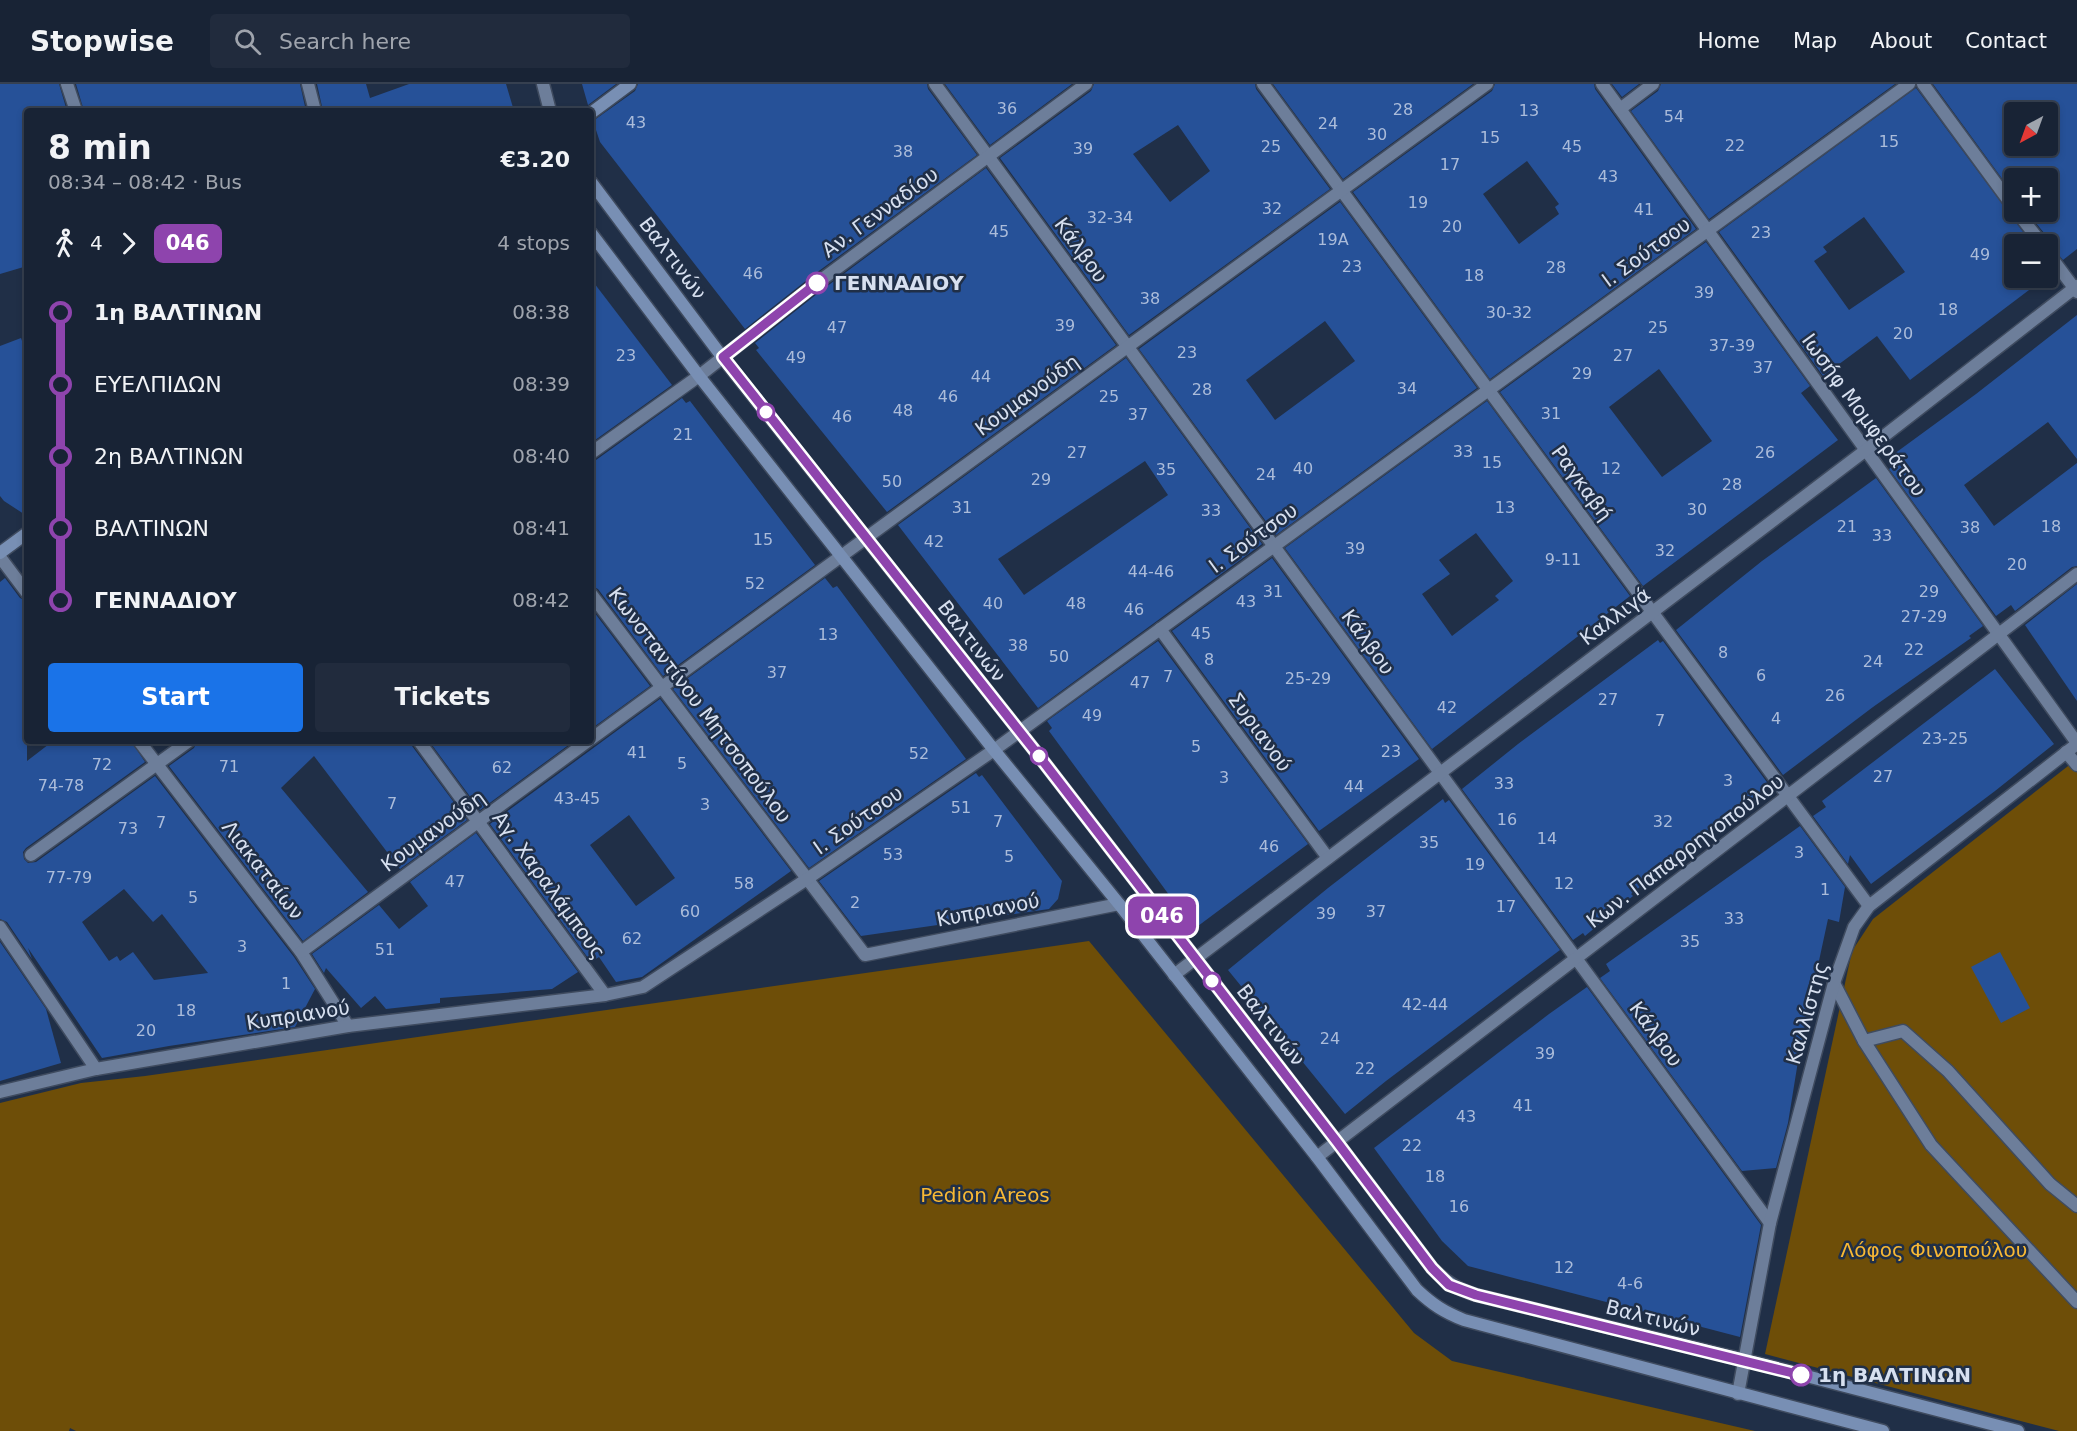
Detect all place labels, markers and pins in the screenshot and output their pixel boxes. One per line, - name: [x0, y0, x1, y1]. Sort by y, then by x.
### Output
- place label: ΓΕΝΝΑΔΙΟΥ: [834, 271, 964, 295]
- marker: ΓΕΝΝΑΔΙΟΥ: [806, 272, 828, 294]
- unlabelled marker: [757, 403, 775, 421]
- unlabelled marker: [1030, 747, 1048, 765]
- unlabelled marker: [1203, 972, 1221, 990]
- place label: 1η ΒΑΛΤΙΝΩΝ: [1818, 1363, 1971, 1387]
- marker: 1η ΒΑΛΤΙΝΩΝ: [1790, 1364, 1812, 1386]

